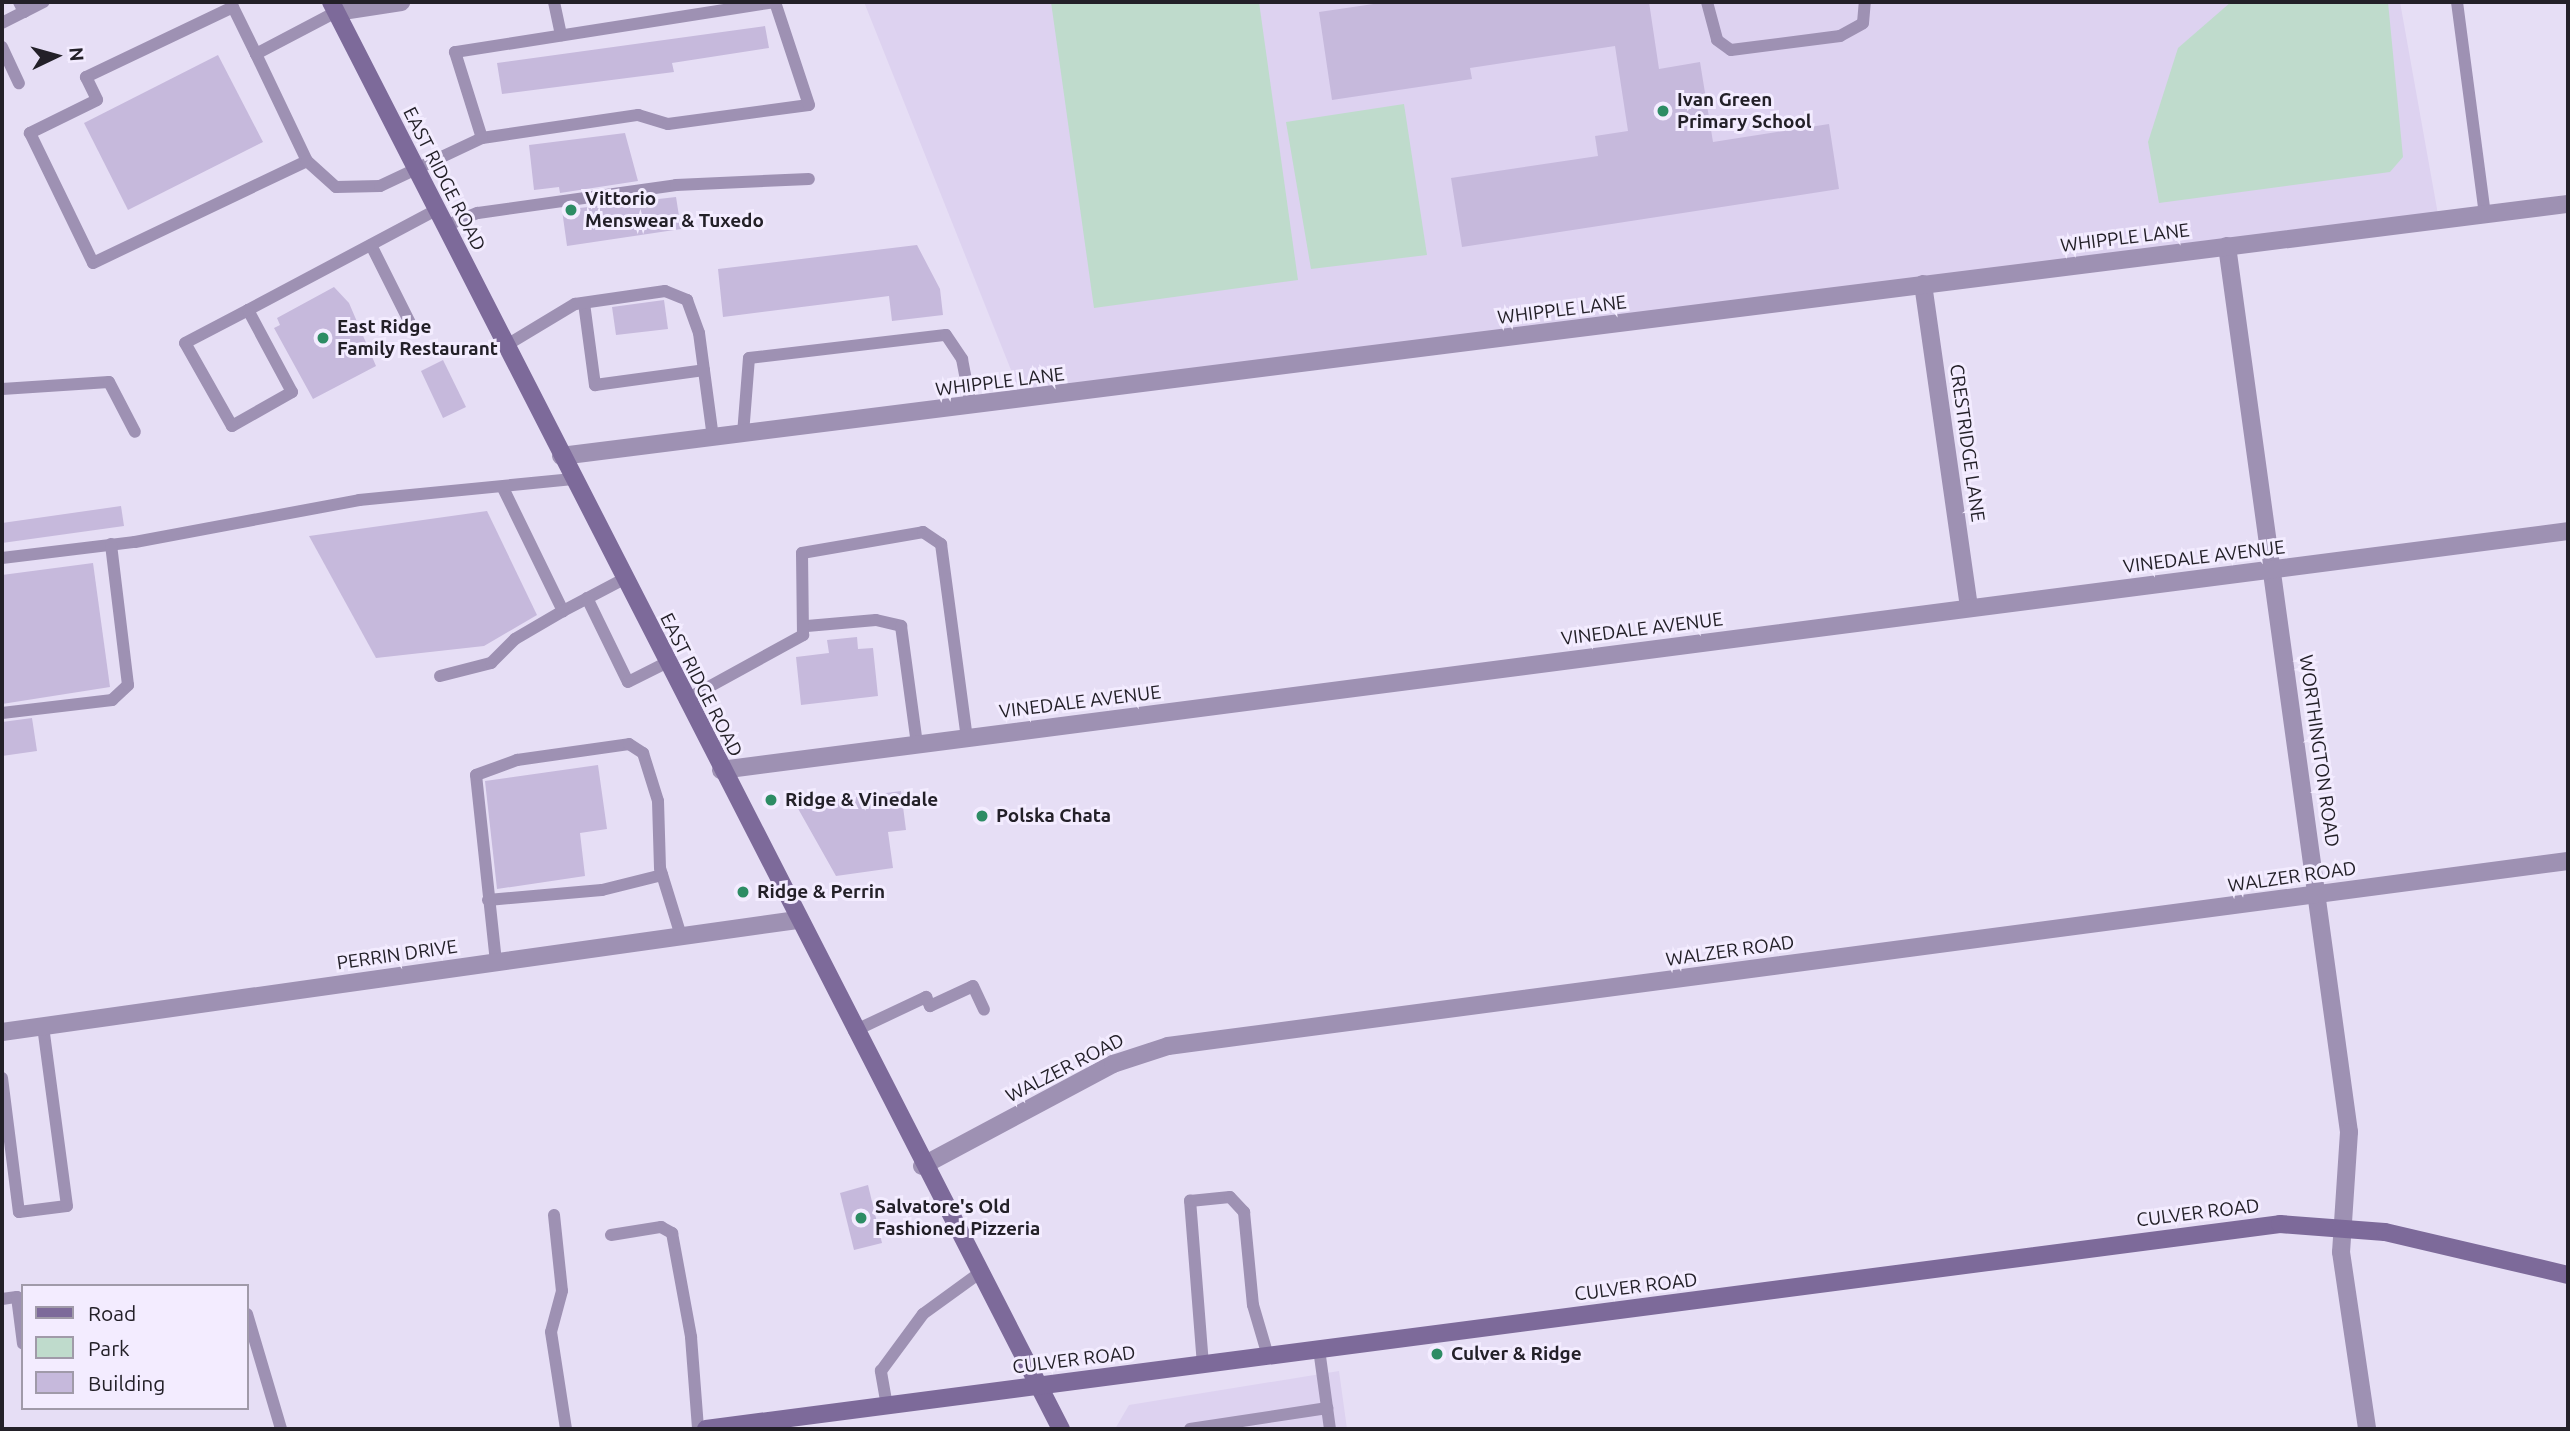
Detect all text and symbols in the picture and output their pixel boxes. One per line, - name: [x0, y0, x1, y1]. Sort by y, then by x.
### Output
- north arrow: [21, 21, 91, 91]
- text: N: [65, 46, 88, 62]
- place label: Ivan Green Primary School: [1677, 89, 1812, 133]
- street label: EAST RIDGE ROAD: [398, 103, 490, 255]
- marker: Ivan Green Primary School: [1655, 103, 1671, 119]
- place label: Vittorio Menswear & Tuxedo: [585, 188, 764, 232]
- marker: Vittorio Menswear & Tuxedo: [563, 202, 579, 218]
- street label: WHIPPLE LANE: [2059, 219, 2191, 257]
- street label: WHIPPLE LANE: [1496, 291, 1628, 329]
- place label: East Ridge Family Restaurant: [337, 316, 498, 360]
- marker: East Ridge Family Restaurant: [315, 330, 331, 346]
- street label: WHIPPLE LANE: [934, 363, 1066, 401]
- street label: CRESTRIDGE LANE: [1945, 363, 1989, 523]
- street label: VINEDALE AVENUE: [2122, 536, 2286, 578]
- street label: VINEDALE AVENUE: [1560, 608, 1724, 650]
- street label: EAST RIDGE ROAD: [655, 609, 747, 761]
- street label: WORTHINGTON ROAD: [2294, 653, 2344, 849]
- street label: VINEDALE AVENUE: [998, 681, 1162, 723]
- place label: Ridge & Vinedale: [785, 789, 938, 811]
- marker: Ridge & Vinedale: [763, 792, 779, 808]
- place label: Polska Chata: [996, 805, 1111, 827]
- marker: Polska Chata: [974, 808, 990, 824]
- street label: WALZER ROAD: [2226, 857, 2358, 897]
- place label: Ridge & Perrin: [757, 881, 885, 903]
- marker: Ridge & Perrin: [735, 884, 751, 900]
- street label: WALZER ROAD: [1664, 931, 1796, 971]
- street label: PERRIN DRIVE: [335, 935, 459, 975]
- street label: WALZER ROAD: [1002, 1028, 1128, 1108]
- street label: CULVER ROAD: [2135, 1194, 2261, 1232]
- place label: Salvatore's Old Fashioned Pizzeria: [875, 1196, 1040, 1240]
- marker: Salvatore's Old Fashioned Pizzeria: [853, 1210, 869, 1226]
- street label: CULVER ROAD: [1573, 1268, 1699, 1306]
- legend: [21, 1284, 248, 1410]
- text: Road: [88, 1301, 136, 1325]
- text: Park: [88, 1336, 130, 1360]
- street label: CULVER ROAD: [1011, 1341, 1137, 1379]
- place label: Culver & Ridge: [1451, 1343, 1582, 1365]
- marker: Culver & Ridge: [1429, 1346, 1445, 1362]
- text: Building: [88, 1371, 165, 1395]

